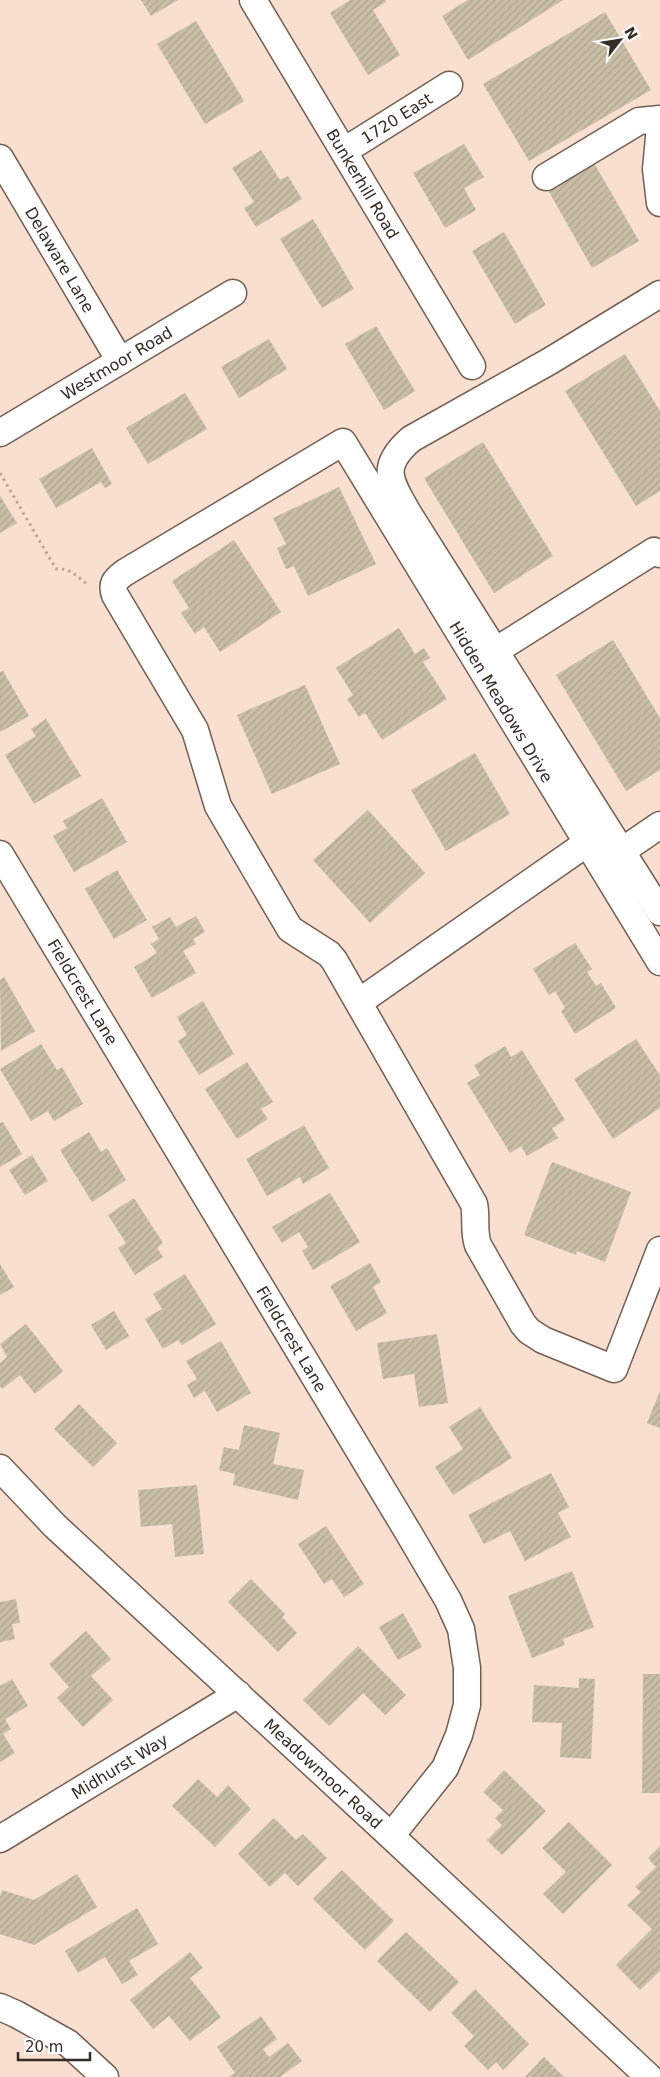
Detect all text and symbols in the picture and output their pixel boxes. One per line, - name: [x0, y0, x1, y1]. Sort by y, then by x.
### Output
- north arrow: [595, 15, 645, 65]
- text: N: [621, 24, 641, 42]
- street label: 1720 East: [357, 89, 436, 147]
- street label: Bunkerhill Road: [323, 125, 403, 242]
- street label: Delaware Lane: [22, 203, 99, 316]
- street label: Westmoor Road: [58, 322, 176, 404]
- street label: Hidden Meadows Drive: [445, 618, 557, 786]
- street label: Fieldcrest Lane: [44, 936, 122, 1048]
- street label: Fieldcrest Lane: [253, 1283, 331, 1395]
- street label: Meadowmoor Road: [260, 1715, 386, 1833]
- street label: Midhurst Way: [68, 1730, 171, 1803]
- scale bar: [18, 2030, 90, 2062]
- text: 20 m: [25, 2038, 63, 2056]

